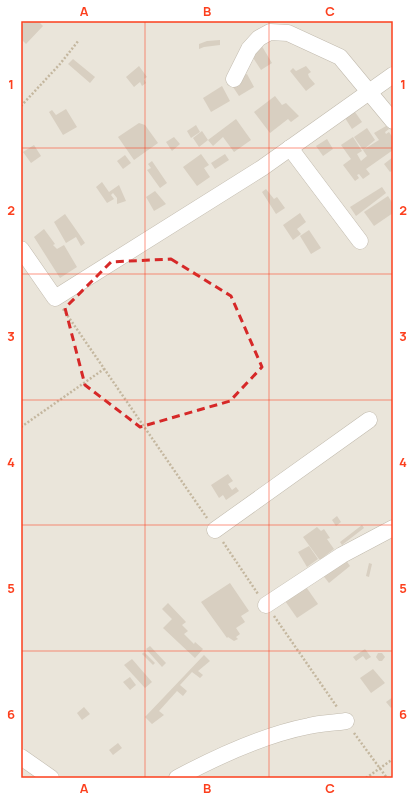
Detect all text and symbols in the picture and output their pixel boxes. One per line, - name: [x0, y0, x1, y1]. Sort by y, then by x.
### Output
- text: A: [80, 2, 89, 20]
- text: B: [203, 2, 211, 20]
- text: C: [325, 2, 335, 20]
- text: 1: [8, 75, 14, 93]
- text: 1: [400, 75, 406, 93]
- text: 2: [7, 201, 15, 219]
- text: 2: [399, 201, 407, 219]
- text: 3: [7, 327, 15, 345]
- text: 3: [399, 327, 407, 345]
- text: 4: [7, 453, 15, 471]
- text: 4: [399, 453, 407, 471]
- text: 5: [7, 579, 15, 597]
- text: 5: [399, 579, 407, 597]
- text: 6: [7, 705, 15, 723]
- text: 6: [399, 705, 407, 723]
- text: A: [80, 779, 89, 797]
- text: B: [203, 779, 211, 797]
- text: C: [325, 779, 335, 797]

